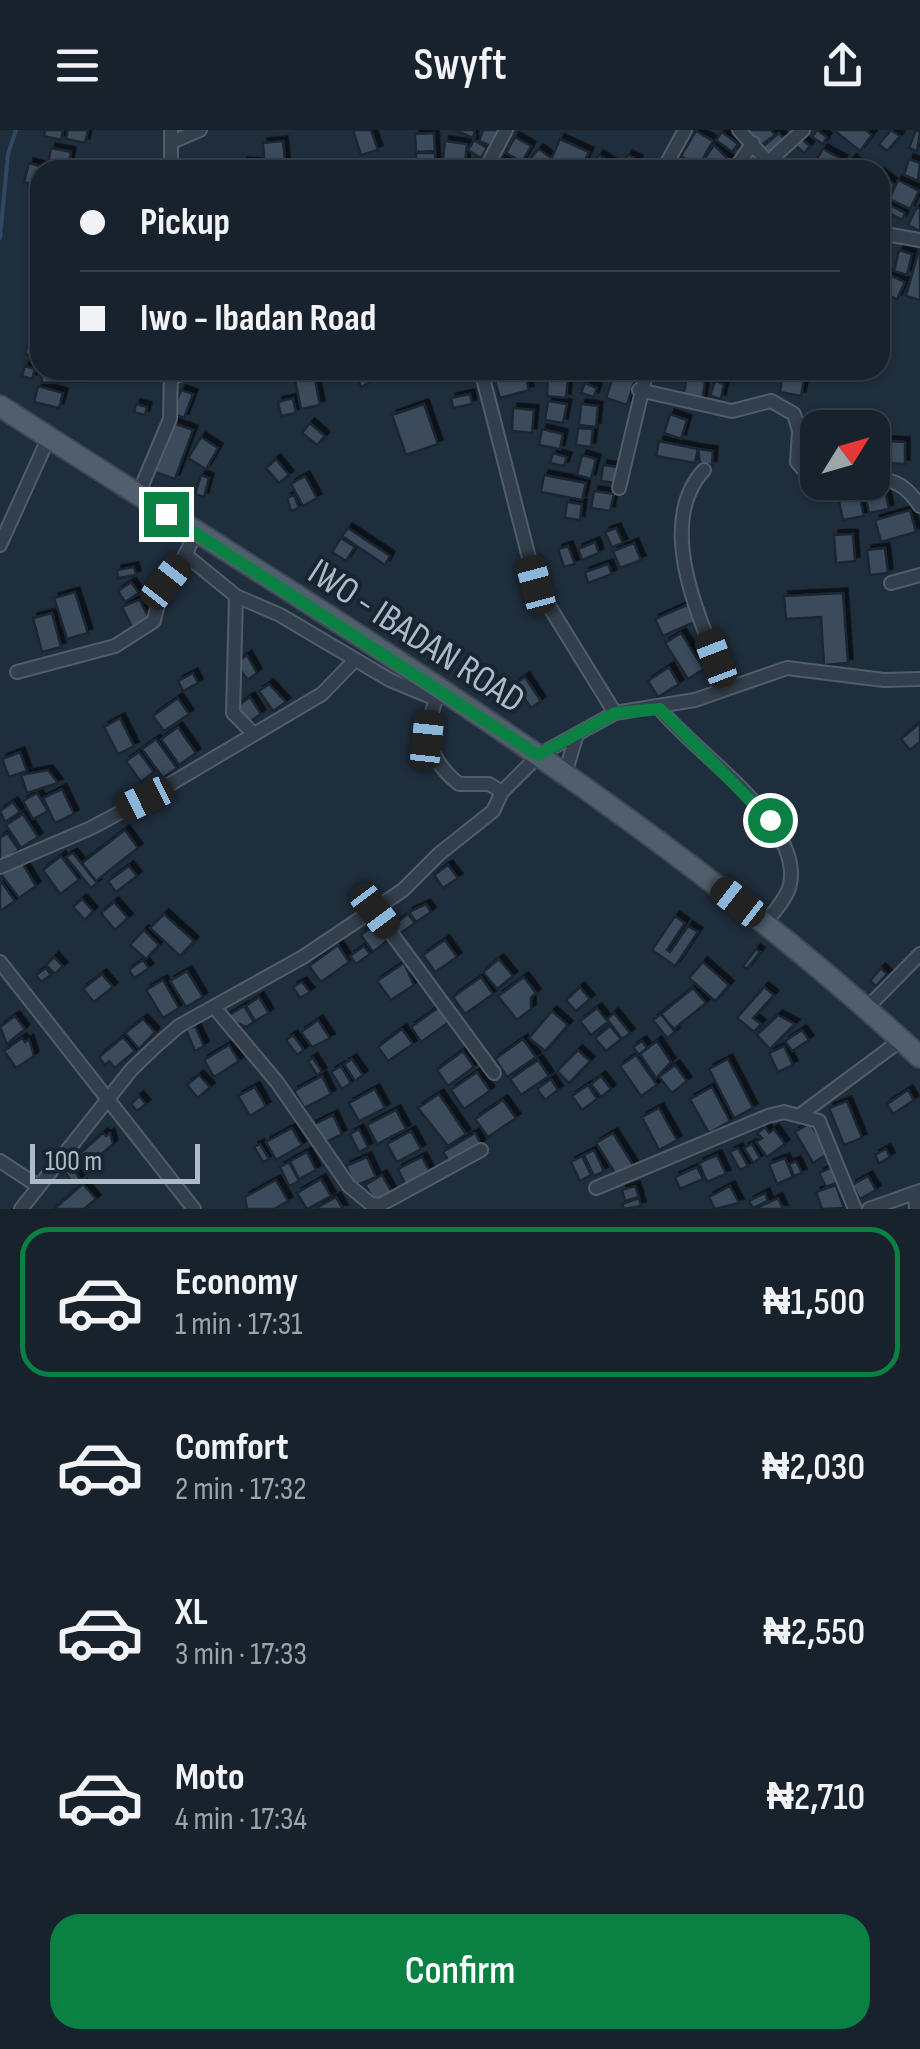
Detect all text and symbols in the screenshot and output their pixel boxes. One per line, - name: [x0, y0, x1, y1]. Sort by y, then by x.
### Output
- icon: menu: [50, 38, 105, 93]
- text: Swyft: [413, 38, 507, 93]
- icon: share: [815, 38, 870, 93]
- text: Pickup: [140, 200, 230, 245]
- text: Iwo - Ibadan Road: [140, 296, 376, 341]
- north arrow: [800, 410, 890, 500]
- map controls: [800, 410, 890, 500]
- route end: [144, 492, 189, 537]
- car: [136, 549, 196, 615]
- street label: IWO - IBADAN ROAD: [300, 550, 533, 723]
- car: [514, 552, 558, 618]
- car: [691, 626, 741, 692]
- car: [409, 709, 445, 771]
- car: [111, 772, 179, 826]
- route start: [748, 798, 793, 843]
- car: [705, 872, 771, 932]
- car: [345, 878, 405, 944]
- scale bar: [30, 1139, 200, 1184]
- text: 100 m: [45, 1145, 102, 1178]
- icon: car: [55, 1257, 145, 1347]
- text: Economy: [175, 1260, 298, 1305]
- text: ₦1,500: [763, 1280, 865, 1325]
- text: 1 min · 17:31: [175, 1305, 302, 1344]
- icon: car: [55, 1422, 145, 1512]
- text: Comfort: [175, 1425, 289, 1470]
- text: ₦2,030: [762, 1445, 865, 1490]
- text: 2 min · 17:32: [175, 1470, 306, 1509]
- icon: car: [55, 1587, 145, 1677]
- text: XL: [175, 1590, 208, 1635]
- text: ₦2,550: [763, 1610, 865, 1655]
- text: 3 min · 17:33: [175, 1635, 307, 1674]
- icon: car: [55, 1752, 145, 1842]
- text: Moto: [175, 1755, 245, 1800]
- text: ₦2,710: [767, 1775, 865, 1820]
- text: 4 min · 17:34: [175, 1800, 307, 1839]
- button: Confirm: [50, 1914, 870, 2029]

